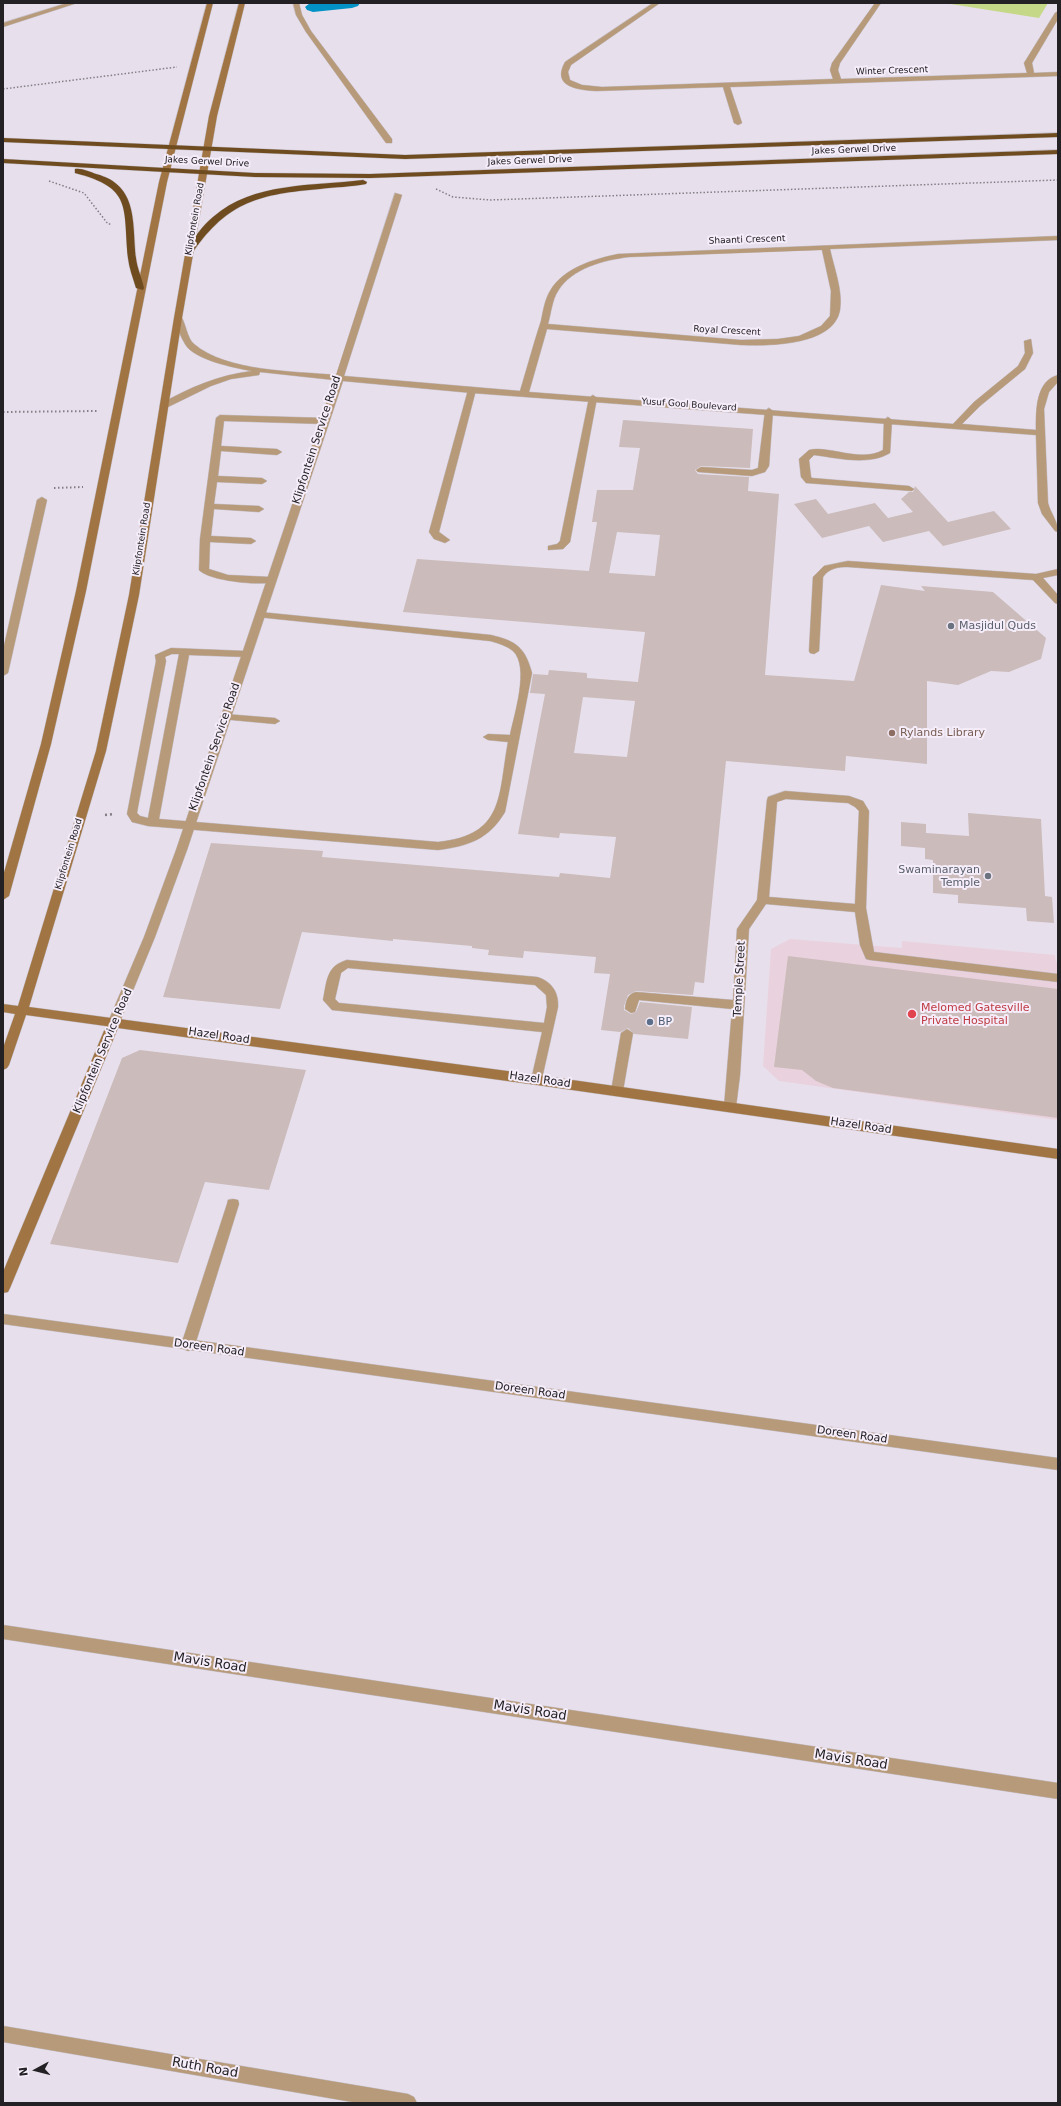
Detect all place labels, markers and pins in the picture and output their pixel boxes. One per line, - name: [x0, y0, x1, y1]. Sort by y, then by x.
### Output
- place label: Masjidul Quds: [959, 619, 1036, 633]
- marker: Masjidul Quds: [946, 621, 956, 631]
- place label: Rylands Library: [900, 726, 985, 740]
- marker: Rylands Library: [887, 728, 897, 738]
- place label: Swaminarayan Temple: [898, 863, 980, 889]
- marker: Swaminarayan Temple: [983, 871, 993, 881]
- place label: Melomed Gatesville Private Hospital: [921, 1001, 1030, 1027]
- marker: Melomed Gatesville Private Hospital: [906, 1008, 918, 1020]
- place label: BP: [658, 1015, 672, 1029]
- marker: BP: [645, 1017, 655, 1027]

